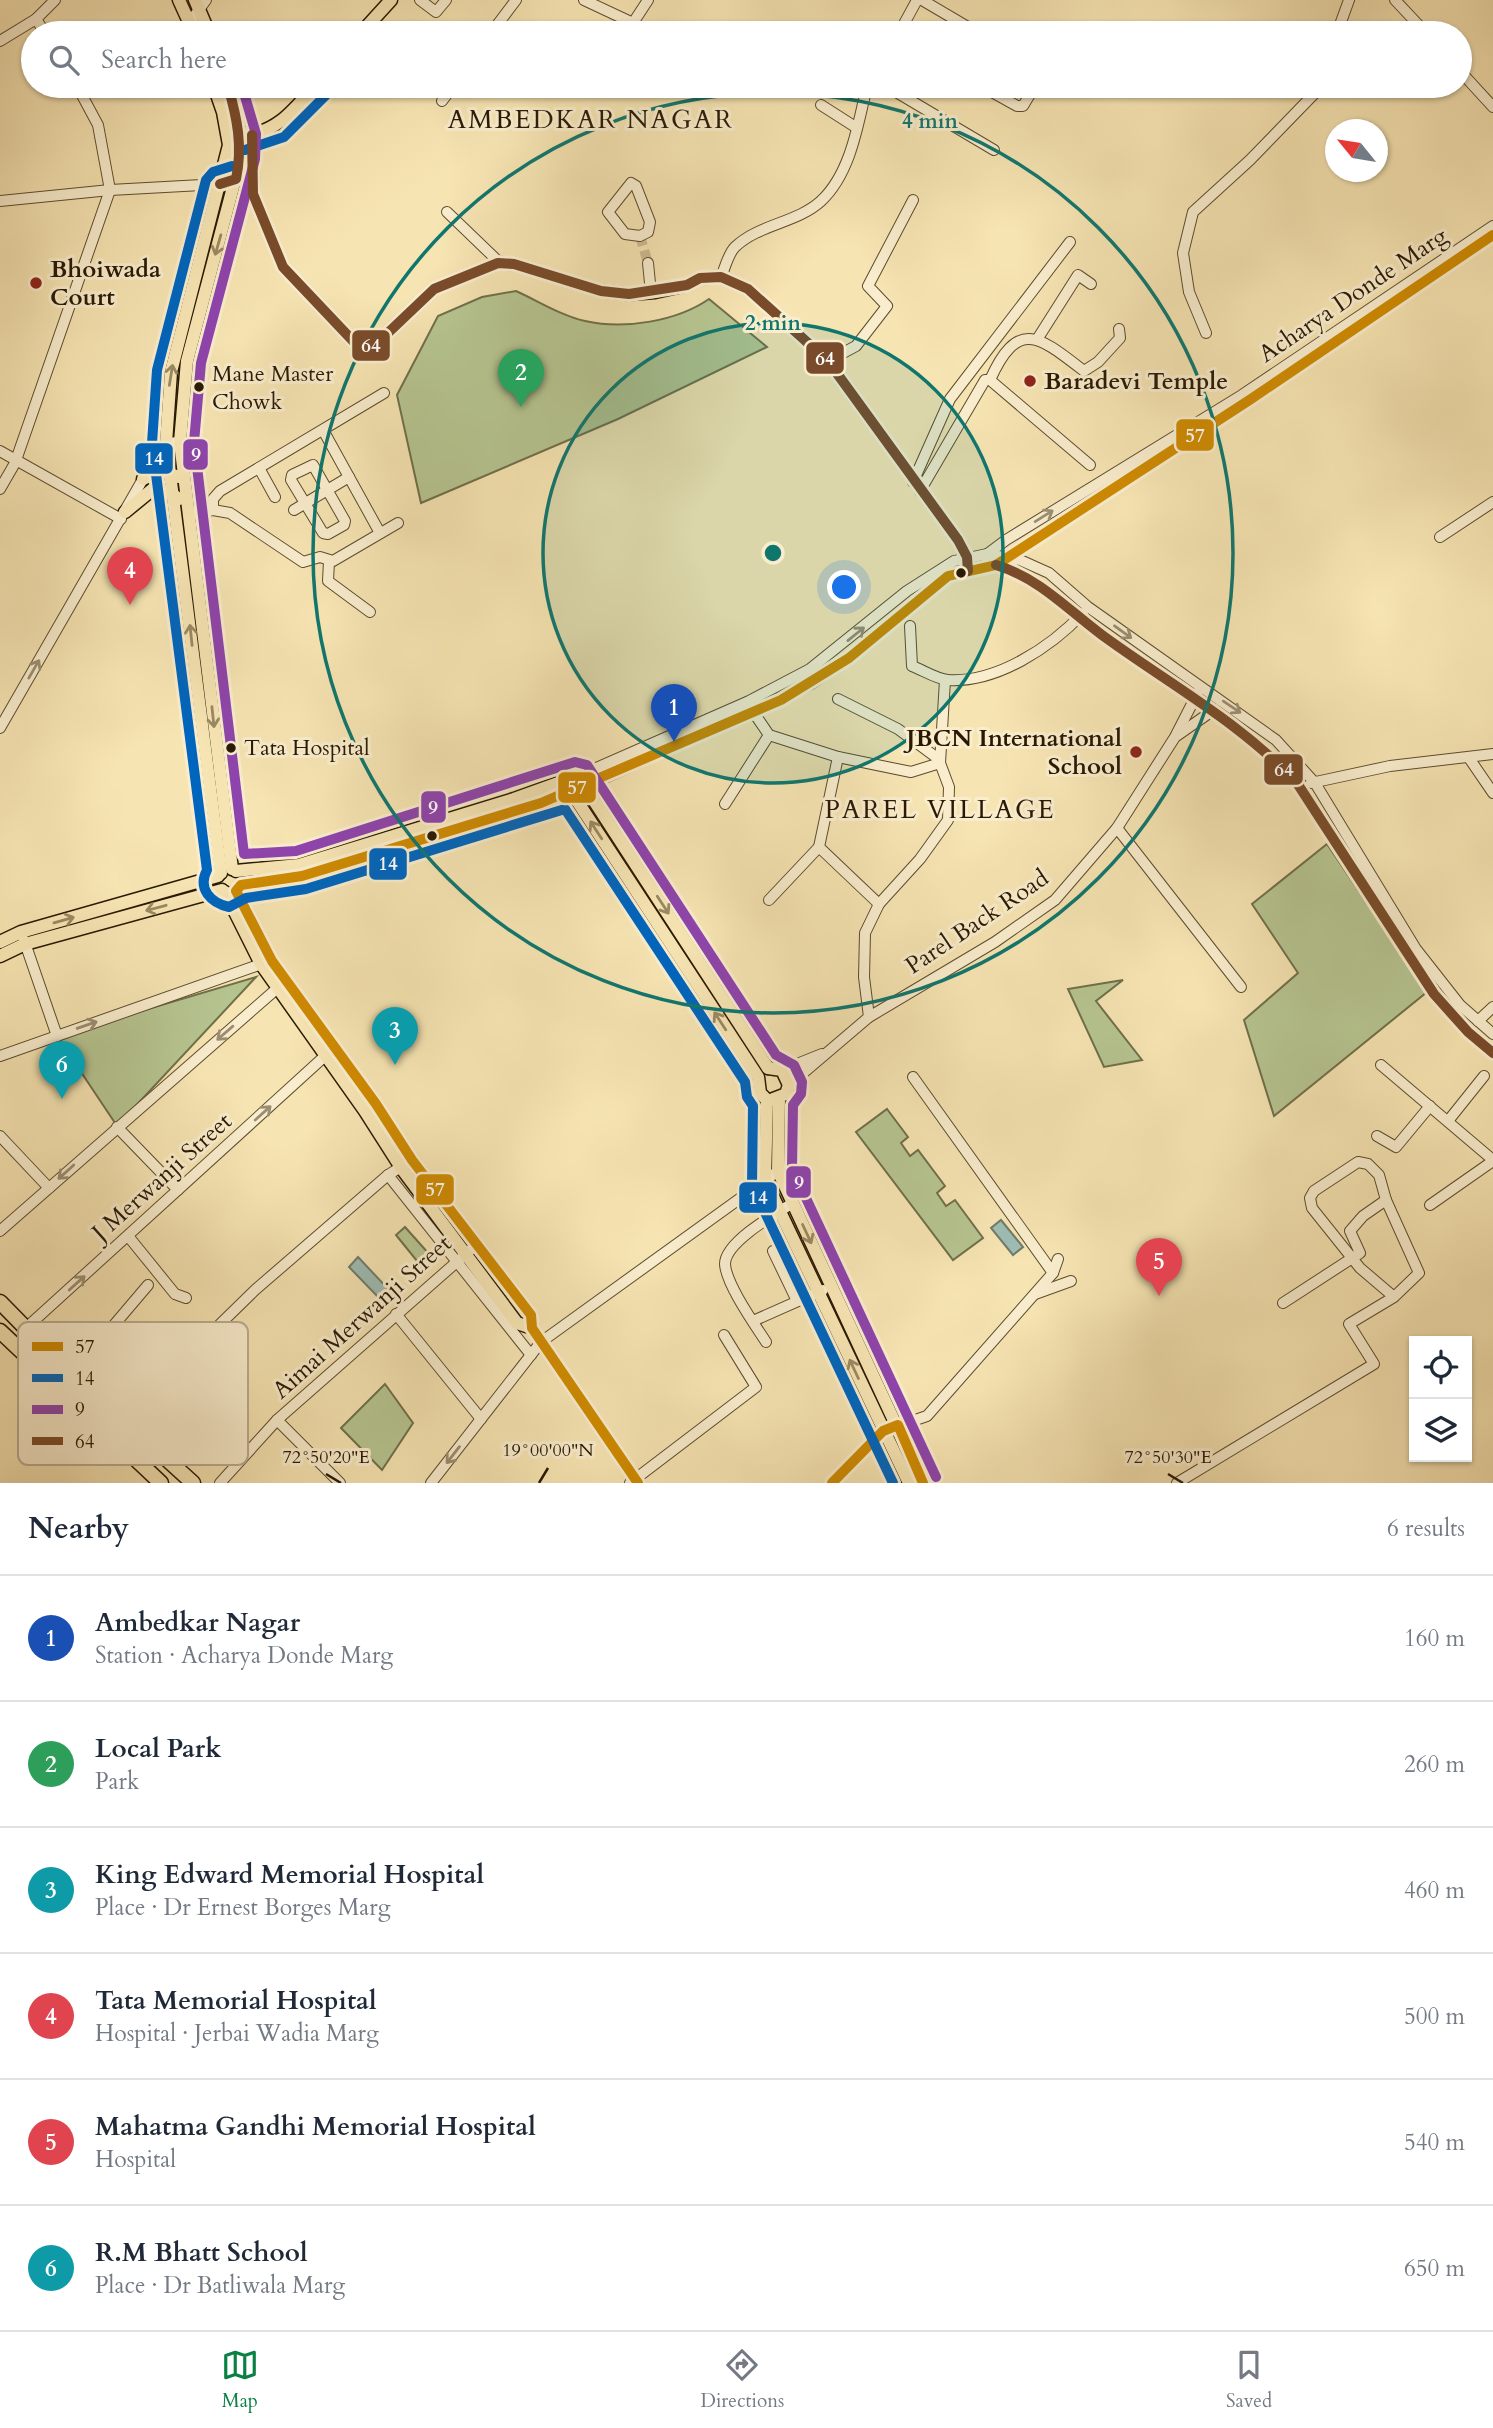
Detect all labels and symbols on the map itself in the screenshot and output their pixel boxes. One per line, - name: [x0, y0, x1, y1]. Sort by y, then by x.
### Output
- district label: AMBEDKAR NAGAR: [448, 102, 734, 137]
- text: 4 min: [902, 107, 958, 136]
- north arrow: [1325, 119, 1388, 182]
- street label: Acharya Donde Marg: [1252, 219, 1454, 371]
- one-way arrow: [210, 234, 223, 256]
- place label: Bhoiwada Court: [50, 253, 161, 314]
- marker: Bhoiwada Court: [28, 275, 44, 291]
- text: 2 min: [745, 309, 801, 338]
- line badge: 64: [351, 329, 391, 362]
- text: 64: [361, 333, 381, 359]
- line badge: 64: [805, 341, 845, 375]
- text: 64: [815, 346, 835, 372]
- pin: 2: [498, 349, 544, 407]
- place label: Mane Master Chowk: [212, 359, 334, 417]
- one-way arrow: [165, 364, 178, 387]
- place label: Baradevi Temple: [1044, 365, 1228, 398]
- marker: Baradevi Temple: [1022, 373, 1038, 389]
- marker: Mane Master Chowk: [192, 380, 206, 394]
- line badge: 57: [1175, 418, 1215, 452]
- text: 57: [1185, 423, 1205, 449]
- line badge: 9: [182, 438, 209, 471]
- line badge: 14: [134, 442, 174, 475]
- text: 9: [191, 442, 201, 468]
- text: 14: [144, 446, 164, 472]
- one-way arrow: [1034, 508, 1053, 523]
- centre of rings: [761, 541, 785, 565]
- pin: 4: [107, 547, 153, 605]
- unlabelled marker: [954, 566, 968, 580]
- your location: [827, 570, 861, 604]
- one-way arrow: [184, 624, 197, 647]
- one-way arrow: [1113, 625, 1132, 640]
- one-way arrow: [846, 626, 864, 641]
- one-way arrow: [27, 659, 41, 679]
- pin: 1: [651, 684, 697, 742]
- one-way arrow: [1222, 700, 1242, 714]
- one-way arrow: [207, 705, 220, 728]
- place label: JBCN International School: [903, 722, 1122, 783]
- place label: Tata Hospital: [244, 733, 370, 763]
- marker: Tata Hospital: [224, 741, 238, 755]
- marker: JBCN International School: [1128, 744, 1144, 760]
- line badge: 64: [1263, 753, 1304, 786]
- text: 64: [1274, 757, 1294, 783]
- line badge: 57: [557, 771, 597, 804]
- text: 57: [567, 775, 587, 801]
- line badge: 9: [420, 790, 447, 824]
- district label: PAREL VILLAGE: [824, 792, 1056, 827]
- text: 9: [428, 795, 438, 821]
- one-way arrow: [589, 821, 603, 841]
- unlabelled marker: [425, 829, 439, 843]
- line badge: 14: [368, 847, 408, 881]
- text: 14: [378, 851, 398, 877]
- street label: Parel Back Road: [899, 862, 1055, 982]
- one-way arrow: [656, 895, 670, 915]
- one-way arrow: [145, 903, 167, 916]
- one-way arrow: [52, 913, 75, 926]
- pin: 3: [372, 1007, 418, 1065]
- one-way arrow: [713, 1011, 727, 1031]
- one-way arrow: [76, 1018, 98, 1030]
- one-way arrow: [216, 1025, 234, 1041]
- pin: 6: [39, 1041, 85, 1099]
- street label: J Merwanji Street: [83, 1105, 239, 1251]
- one-way arrow: [254, 1105, 272, 1121]
- one-way arrow: [58, 1164, 75, 1181]
- line badge: 9: [785, 1165, 812, 1199]
- text: 9: [794, 1170, 804, 1196]
- line badge: 57: [415, 1173, 455, 1206]
- text: 57: [425, 1177, 445, 1203]
- line badge: 14: [738, 1181, 778, 1214]
- text: 14: [748, 1185, 768, 1211]
- one-way arrow: [801, 1223, 814, 1244]
- street label: Aimai Merwanji Street: [265, 1227, 459, 1407]
- pin: 5: [1136, 1238, 1182, 1296]
- one-way arrow: [67, 1275, 85, 1291]
- legend: [18, 1322, 248, 1465]
- text: 57: [75, 1334, 95, 1360]
- one-way arrow: [847, 1359, 860, 1381]
- text: 14: [75, 1366, 95, 1392]
- text: 9: [75, 1397, 85, 1423]
- text: 64: [75, 1429, 95, 1455]
- text: 19°00'00"N: [502, 1438, 594, 1463]
- text: 72°50'20"E: [282, 1445, 370, 1470]
- one-way arrow: [445, 1445, 460, 1464]
- text: 72°50'30"E: [1124, 1445, 1212, 1470]

